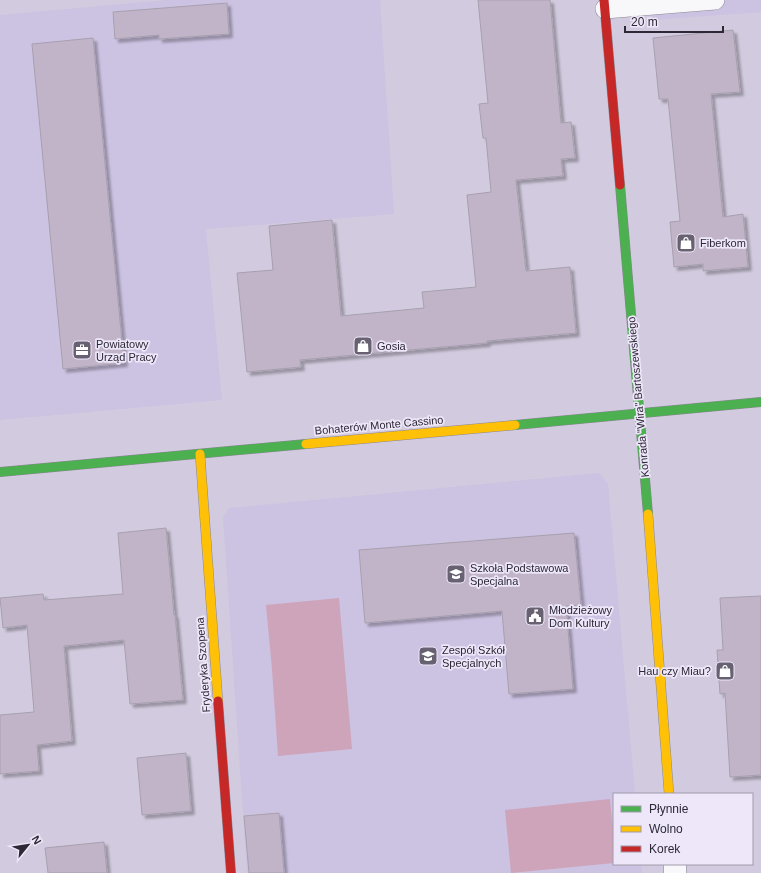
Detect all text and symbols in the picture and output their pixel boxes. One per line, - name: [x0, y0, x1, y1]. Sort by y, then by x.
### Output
- scale bar: [625, 8, 723, 34]
- text: 20 m: [631, 15, 658, 29]
- shop icon: Fiberkom: [675, 232, 697, 254]
- place label: Fiberkom: [700, 237, 746, 249]
- street label: Konrada "Wira" Bartoszewskiego: [625, 316, 651, 478]
- shop icon: Gosia: [352, 335, 374, 357]
- place label: Powiatowy Urząd Pracy: [96, 338, 157, 363]
- office icon: Powiatowy Urząd Pracy: [71, 339, 93, 361]
- place label: Gosia: [377, 340, 407, 352]
- street label: Bohaterów Monte Cassino: [314, 413, 444, 437]
- place label: Szkoła Podstawowa Specjalna: [470, 562, 569, 587]
- school or university icon: Szkoła Podstawowa Specjalna: [445, 563, 467, 585]
- place label: Młodzieżowy Dom Kultury: [549, 604, 612, 629]
- public building icon: Młodzieżowy Dom Kultury: [524, 605, 546, 627]
- street label: Fryderyka Szopena: [194, 616, 212, 713]
- place label: Zespół Szkół Specjalnych: [442, 644, 506, 669]
- school or university icon: Zespół Szkół Specjalnych: [417, 645, 439, 667]
- shop icon: Hau czy Miau?: [714, 660, 736, 682]
- place label: Hau czy Miau?: [638, 665, 711, 677]
- legend: [613, 793, 753, 865]
- text: Płynnie: [649, 802, 689, 816]
- text: Wolno: [649, 822, 683, 836]
- north arrow: [8, 825, 48, 865]
- text: N: [29, 834, 44, 846]
- text: Korek: [649, 842, 681, 856]

